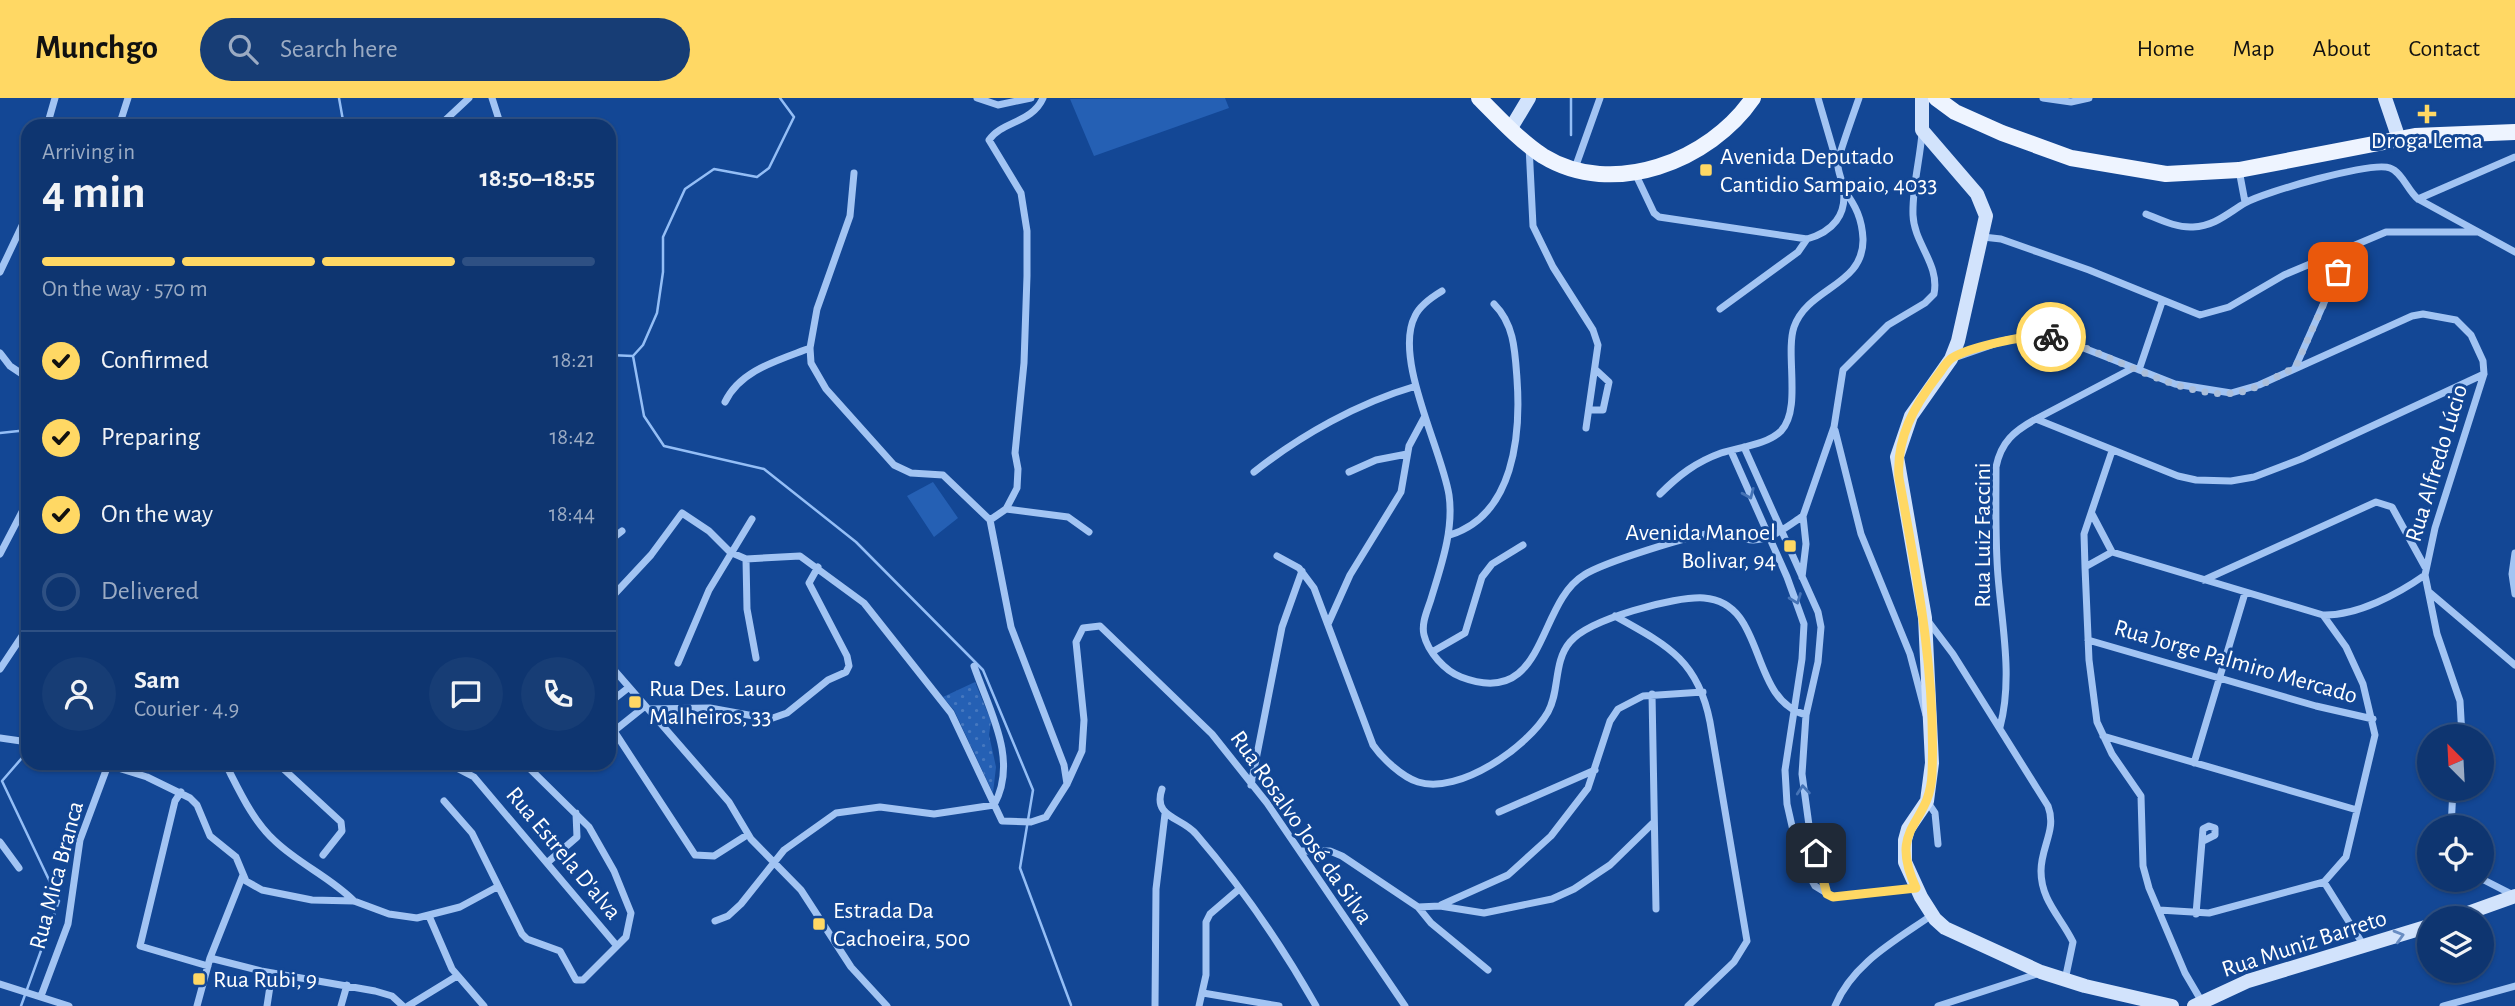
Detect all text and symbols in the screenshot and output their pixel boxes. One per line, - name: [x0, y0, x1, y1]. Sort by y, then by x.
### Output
- search box: [200, 18, 690, 81]
- icon: search: [224, 30, 262, 68]
- text: Munchgo: [35, 32, 158, 65]
- text: Search here: [280, 36, 398, 62]
- text: Home: [2137, 37, 2195, 61]
- text: Map: [2233, 37, 2275, 61]
- text: About: [2313, 37, 2370, 61]
- text: Contact: [2408, 37, 2480, 61]
- marker: Droga Lema: [2419, 106, 2435, 122]
- place label: Droga Lema: [2371, 129, 2483, 153]
- text: Arriving in: [42, 141, 135, 164]
- place label: Avenida Deputado Cantidio Sampaio, 4033: [1720, 145, 1937, 197]
- marker: Avenida Deputado Cantidio Sampaio, 4033: [1698, 162, 1714, 178]
- text: 18:50–18:55: [480, 165, 595, 191]
- text: 4 min: [42, 170, 146, 216]
- pin: [2308, 242, 2368, 302]
- icon: bag: [2319, 253, 2357, 291]
- text: On the way · 570 m: [42, 278, 208, 301]
- courier: [2016, 302, 2086, 372]
- icon: bike: [2032, 318, 2070, 356]
- icon: check: [42, 342, 80, 380]
- text: Confirmed: [101, 347, 209, 373]
- text: 18:21: [553, 349, 595, 372]
- street label: Rua Alfredo Lúcio: [2402, 382, 2472, 545]
- icon: check: [42, 419, 80, 457]
- text: Preparing: [101, 424, 200, 450]
- text: 18:42: [549, 426, 595, 449]
- street label: Rua Luiz Faccini: [1971, 462, 1995, 608]
- one-way arrow: [1741, 487, 1755, 499]
- icon: check: [42, 496, 80, 534]
- text: On the way: [101, 501, 213, 527]
- text: 18:44: [549, 503, 595, 526]
- place label: Avenida Manoel Bolivar, 94: [1625, 521, 1776, 573]
- marker: Avenida Manoel Bolivar, 94: [1782, 538, 1798, 554]
- text: Delivered: [101, 578, 199, 604]
- one-way arrow: [1788, 593, 1802, 605]
- street label: Rua Jorge Palmiro Mercado: [2111, 616, 2360, 708]
- button: person: [42, 657, 116, 731]
- button: chat: [429, 657, 503, 731]
- button: phone: [521, 657, 595, 731]
- text: Sam: [134, 667, 180, 693]
- place label: Rua Des. Lauro Malheiros, 33: [649, 677, 786, 729]
- marker: Rua Des. Lauro Malheiros, 33: [627, 694, 643, 710]
- text: Courier · 4.9: [134, 698, 239, 721]
- north arrow: [2417, 724, 2494, 802]
- map controls: [2417, 724, 2494, 983]
- street label: Rua Rosalvo José da Silva: [1225, 727, 1377, 929]
- street label: Rua Estrela D'alva: [501, 783, 625, 924]
- one-way arrow: [1796, 784, 1811, 795]
- street label: Rua Mica Branca: [26, 799, 88, 952]
- button: locate: [2417, 815, 2494, 892]
- pin: [1786, 823, 1846, 883]
- icon: home: [1797, 834, 1835, 872]
- place label: Estrada Da Cachoeira, 500: [833, 899, 970, 951]
- street label: Rua Muniz Barreto: [2219, 906, 2390, 982]
- button: layers: [2417, 906, 2494, 983]
- marker: Estrada Da Cachoeira, 500: [811, 916, 827, 932]
- one-way arrow: [2392, 930, 2404, 944]
- place label: Rua Rubi, 9: [213, 968, 317, 992]
- marker: Rua Rubi, 9: [191, 971, 207, 987]

